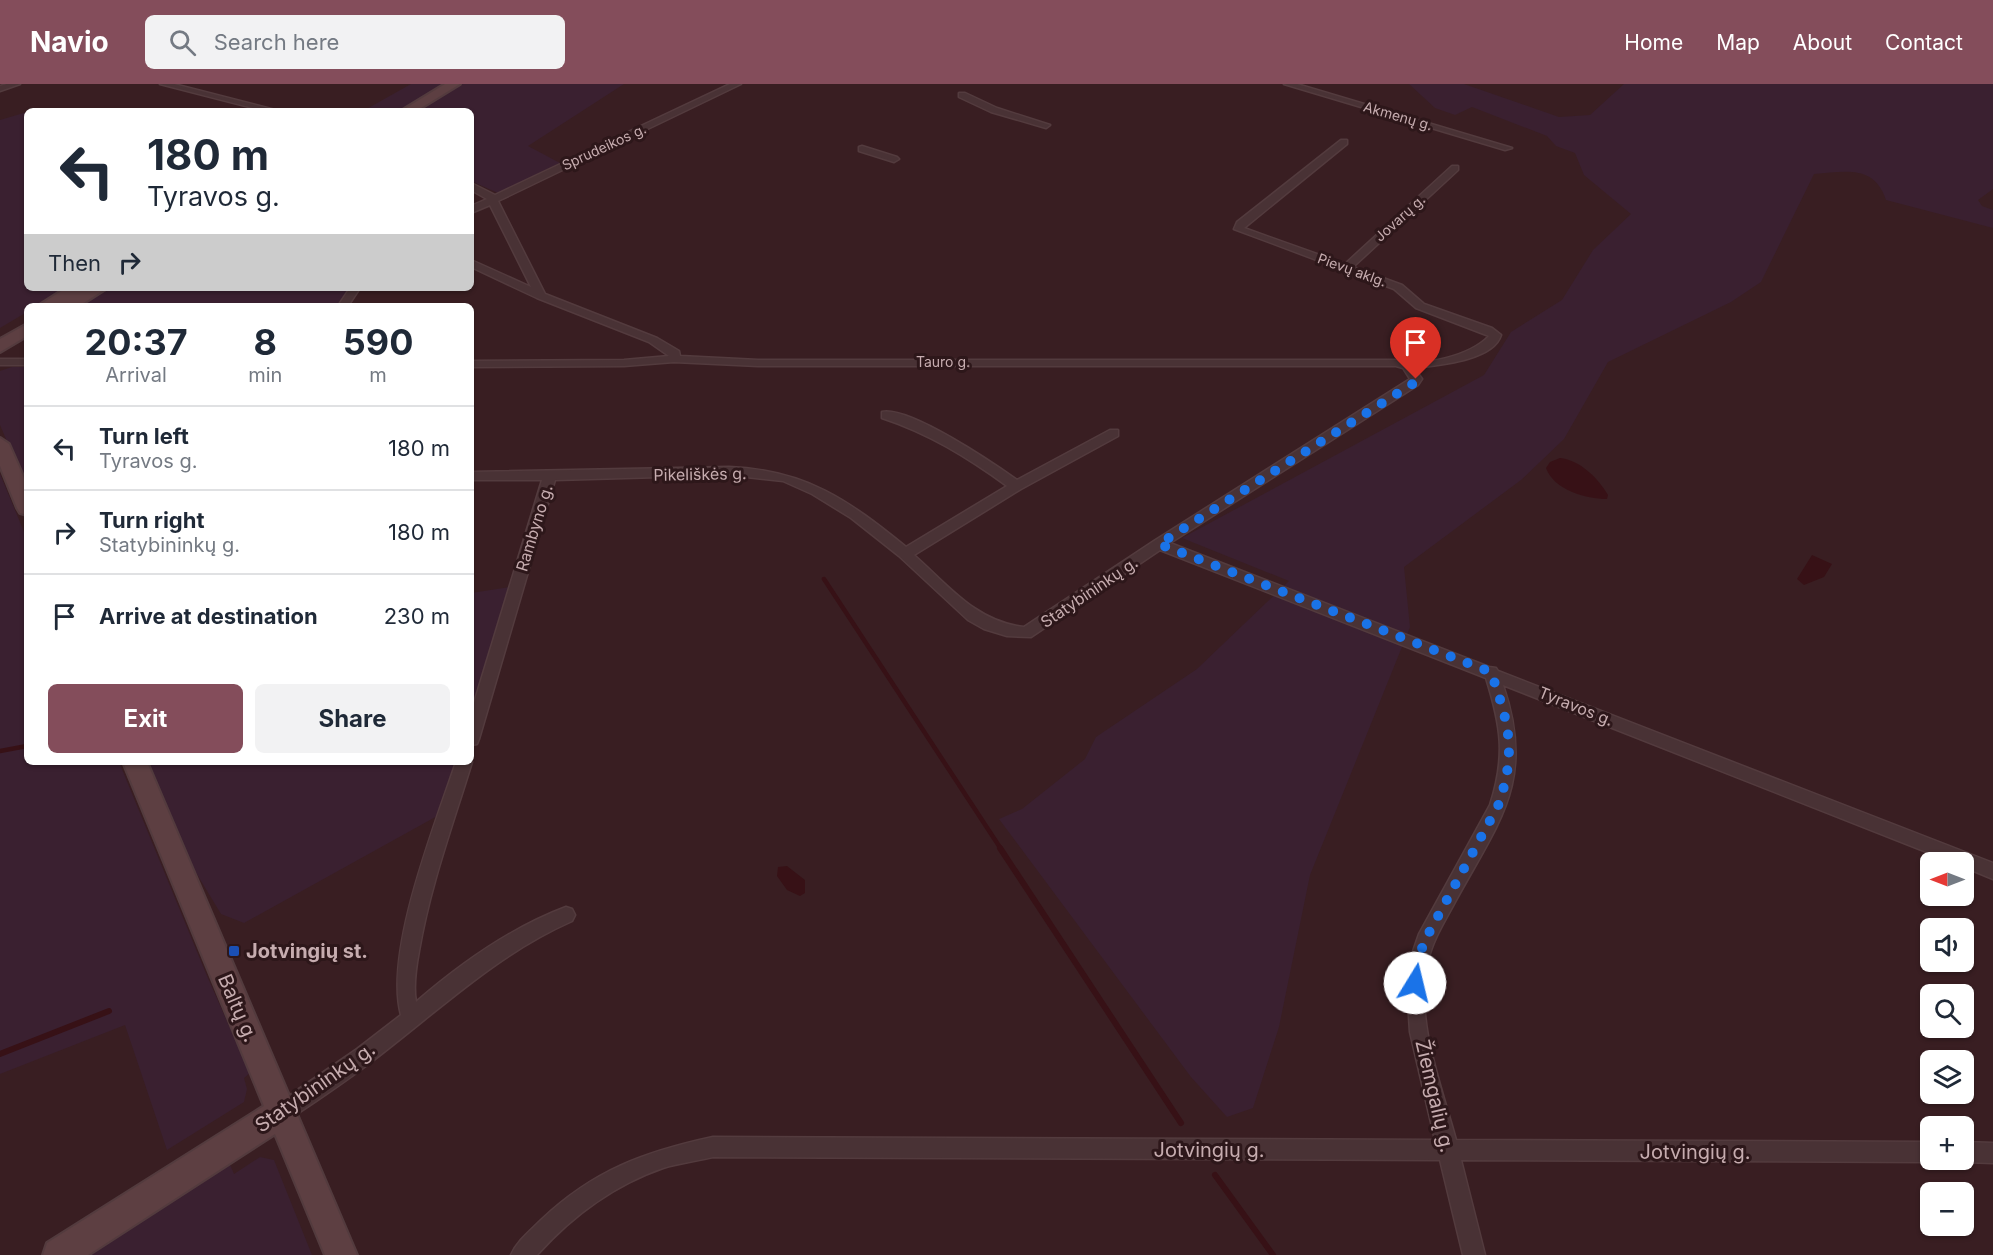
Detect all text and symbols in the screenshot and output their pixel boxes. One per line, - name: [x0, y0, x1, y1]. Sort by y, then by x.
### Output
- search box: [145, 15, 565, 69]
- text: Navio: [30, 25, 109, 59]
- icon: search: [166, 26, 199, 59]
- text: Search here: [214, 29, 339, 55]
- text: Home: [1624, 30, 1683, 55]
- text: Map: [1716, 30, 1760, 55]
- text: About: [1793, 30, 1852, 55]
- text: Contact: [1885, 30, 1963, 55]
- street label: Akmenų g.: [1362, 98, 1435, 133]
- street label: Sprudeikos g.: [559, 120, 649, 173]
- text: 180 m: [147, 129, 269, 180]
- icon: left: [48, 132, 126, 210]
- text: Tyravos g.: [147, 180, 280, 213]
- street label: Jovarų g.: [1371, 191, 1428, 245]
- icon: right: [113, 246, 146, 279]
- street label: Pievų aklg.: [1316, 249, 1389, 290]
- text: Then: [48, 250, 101, 276]
- pin: [1390, 317, 1441, 379]
- text: 20:37: [84, 320, 188, 364]
- text: 8: [254, 320, 277, 364]
- text: 590: [343, 320, 413, 364]
- icon: arrive: [1399, 326, 1432, 359]
- street label: Tauro g.: [916, 353, 970, 370]
- text: Arrival: [105, 363, 167, 387]
- text: min: [248, 363, 282, 387]
- text: m: [369, 363, 387, 387]
- text: Turn left: [99, 423, 189, 449]
- icon: left: [48, 432, 81, 465]
- text: 180 m: [388, 435, 450, 461]
- text: Tyravos g.: [99, 449, 197, 473]
- street label: Pikeliškės g.: [653, 463, 747, 485]
- street label: Rambyno g.: [511, 482, 557, 574]
- text: Turn right: [99, 507, 205, 533]
- icon: right: [48, 516, 81, 549]
- text: 180 m: [388, 519, 450, 545]
- text: Statybininkų g.: [99, 533, 240, 557]
- street label: Statybininkų g.: [1037, 552, 1141, 632]
- icon: arrive: [48, 600, 81, 633]
- text: Arrive at destination: [99, 603, 318, 629]
- text: 230 m: [384, 603, 450, 629]
- street label: Tyravos g.: [1536, 682, 1616, 730]
- button: Exit: [48, 684, 243, 753]
- button: Share: [255, 684, 450, 753]
- north arrow: [1920, 852, 1974, 906]
- map controls: [1920, 852, 1974, 1236]
- button: sound: [1920, 918, 1974, 972]
- place label: Jotvingių st.: [246, 939, 368, 963]
- marker: Jotvingių st.: [227, 944, 241, 958]
- position arrow: [1383, 951, 1447, 1015]
- street label: Baltų g.: [213, 970, 263, 1046]
- button: search: [1920, 984, 1974, 1038]
- street label: Statybininkų g.: [250, 1037, 380, 1137]
- street label: Žiemgalių g.: [1410, 1037, 1461, 1155]
- button: layers: [1920, 1050, 1974, 1104]
- button: +: [1920, 1116, 1974, 1170]
- street label: Jotvingių g.: [1154, 1138, 1264, 1162]
- street label: Jotvingių g.: [1640, 1140, 1750, 1164]
- button: −: [1920, 1182, 1974, 1236]

